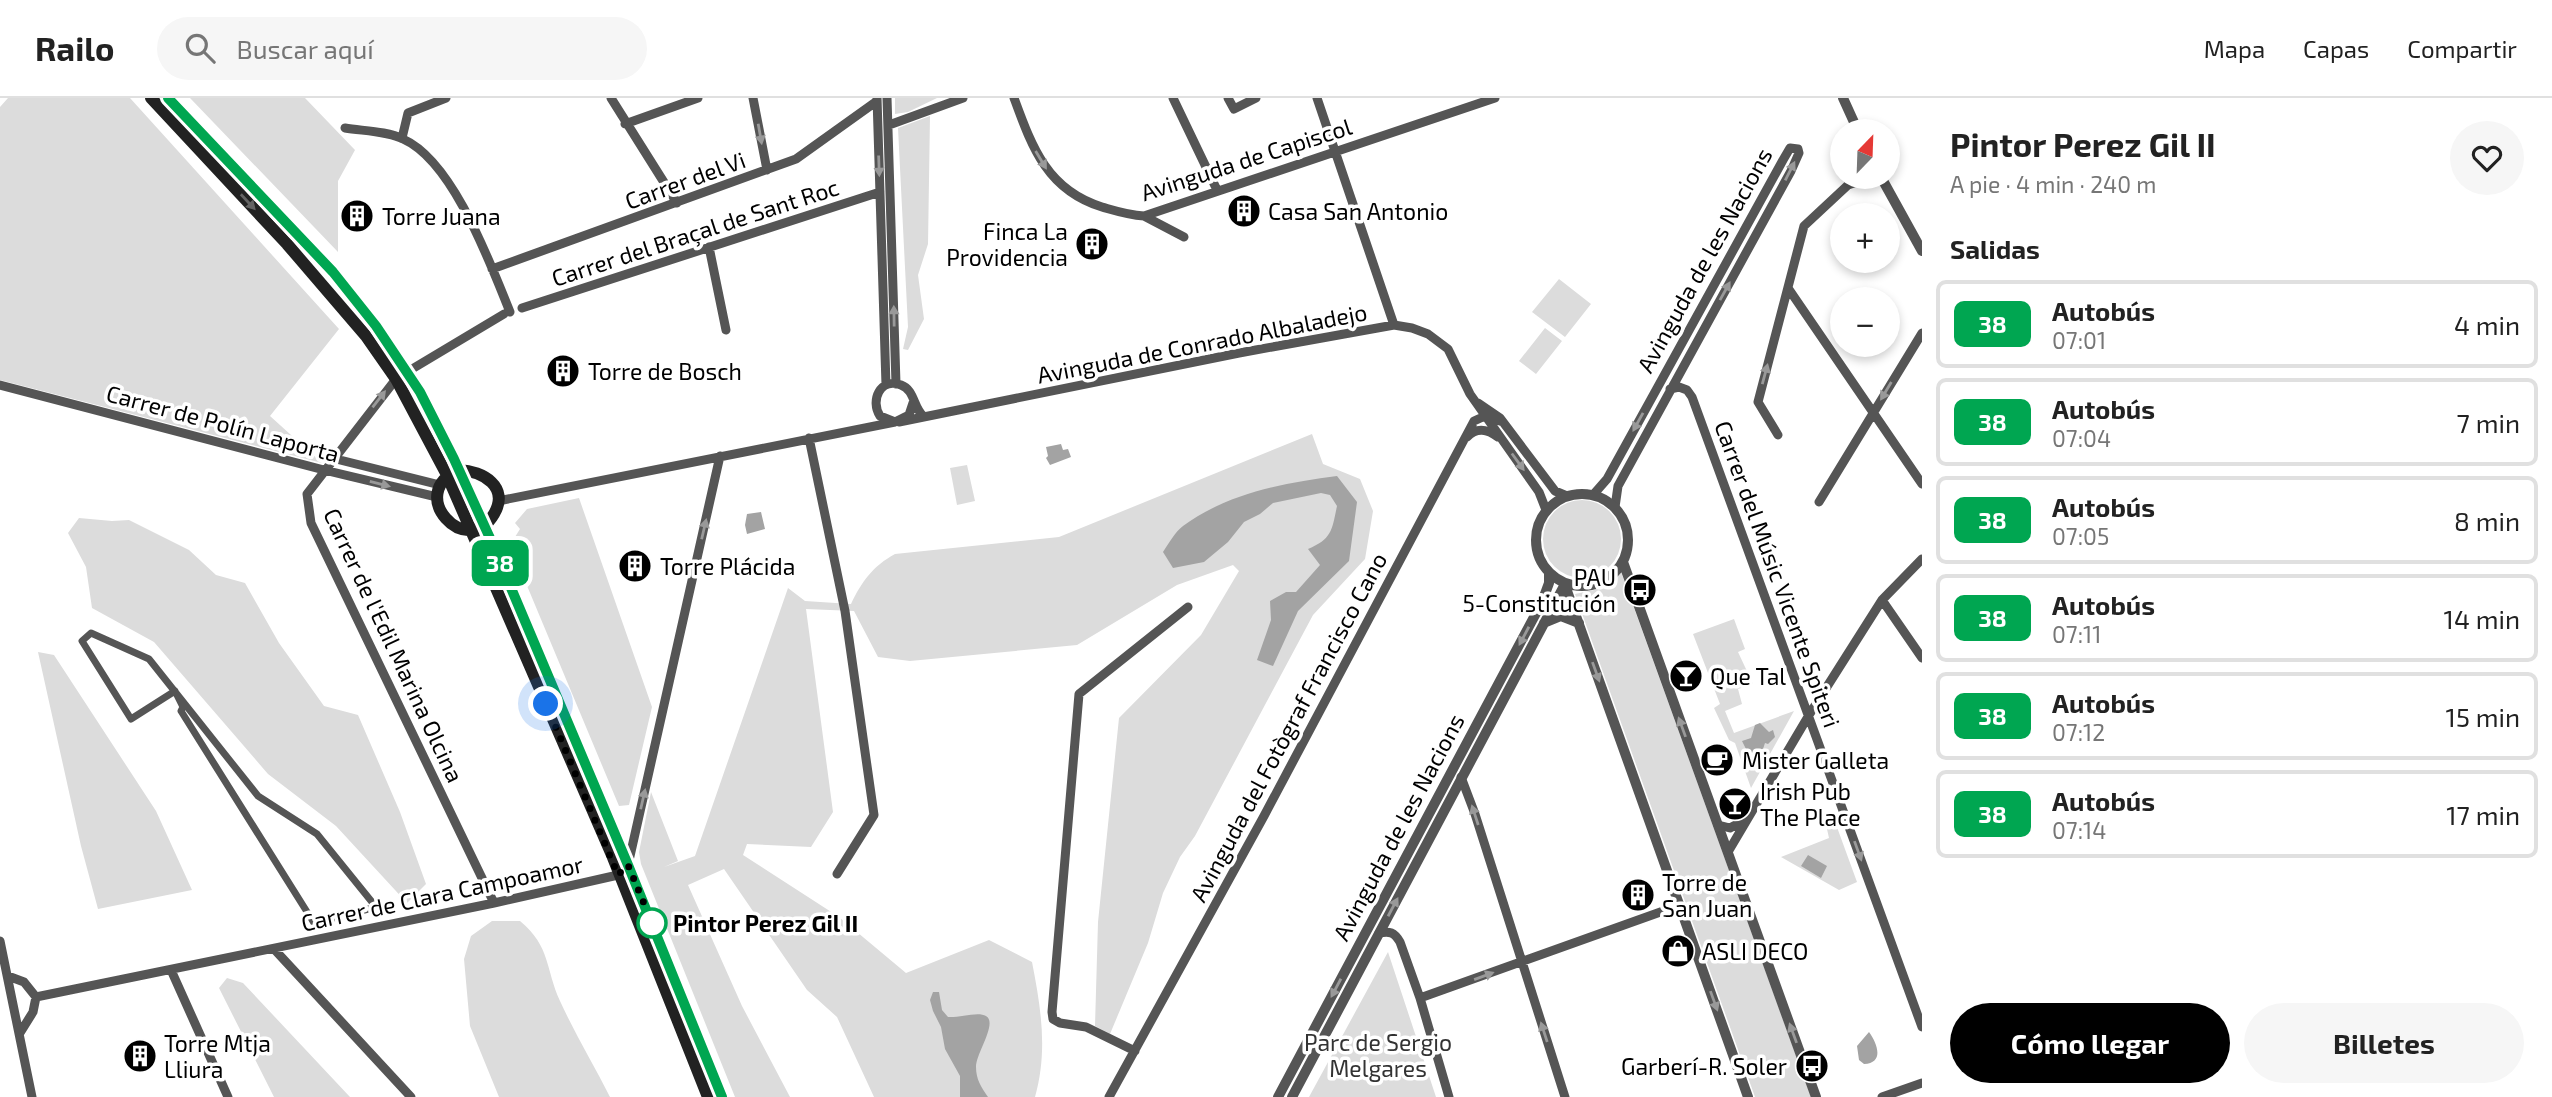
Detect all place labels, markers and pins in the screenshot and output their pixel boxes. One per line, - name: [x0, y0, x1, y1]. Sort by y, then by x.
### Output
- building icon: Casa San Antonio: [1225, 192, 1263, 230]
- building icon: Torre Juana: [338, 197, 376, 235]
- place label: Casa San Antonio: [1268, 197, 1448, 225]
- place label: Torre Juana: [382, 202, 501, 230]
- place label: Finca La Providencia: [946, 217, 1068, 271]
- building icon: Finca La Providencia: [1073, 225, 1111, 263]
- building icon: Torre de Bosch: [544, 352, 582, 390]
- place label: Torre de Bosch: [588, 357, 742, 385]
- building icon: Torre Plácida: [616, 547, 654, 585]
- place label: Torre Plácida: [660, 552, 795, 580]
- place label: PAU 5-Constitución: [1462, 563, 1616, 617]
- bus stop icon: PAU 5-Constitución: [1621, 571, 1659, 609]
- bar icon: Que Tal: [1667, 657, 1705, 695]
- place label: Que Tal: [1710, 662, 1786, 690]
- cafe icon: Mister Galleta: [1698, 741, 1736, 779]
- place label: Mister Galleta: [1742, 746, 1889, 774]
- place label: Irish Pub The Place: [1760, 777, 1861, 831]
- bar icon: Irish Pub The Place: [1716, 785, 1754, 823]
- place label: Torre de San Juan: [1662, 868, 1752, 922]
- building icon: Torre de San Juan: [1619, 876, 1657, 914]
- marker: Pintor Perez Gil II: [637, 908, 667, 938]
- place label: Pintor Perez Gil II: [673, 909, 858, 937]
- shop icon: ASLI DECO: [1659, 932, 1697, 970]
- place label: ASLI DECO: [1702, 937, 1808, 965]
- place label: Torre Mtja Lliura: [164, 1029, 271, 1083]
- building icon: Torre Mtja Lliura: [121, 1037, 159, 1075]
- bus stop icon: Garberí-R. Soler: [1793, 1047, 1831, 1085]
- place label: Garberí-R. Soler: [1621, 1052, 1787, 1080]

